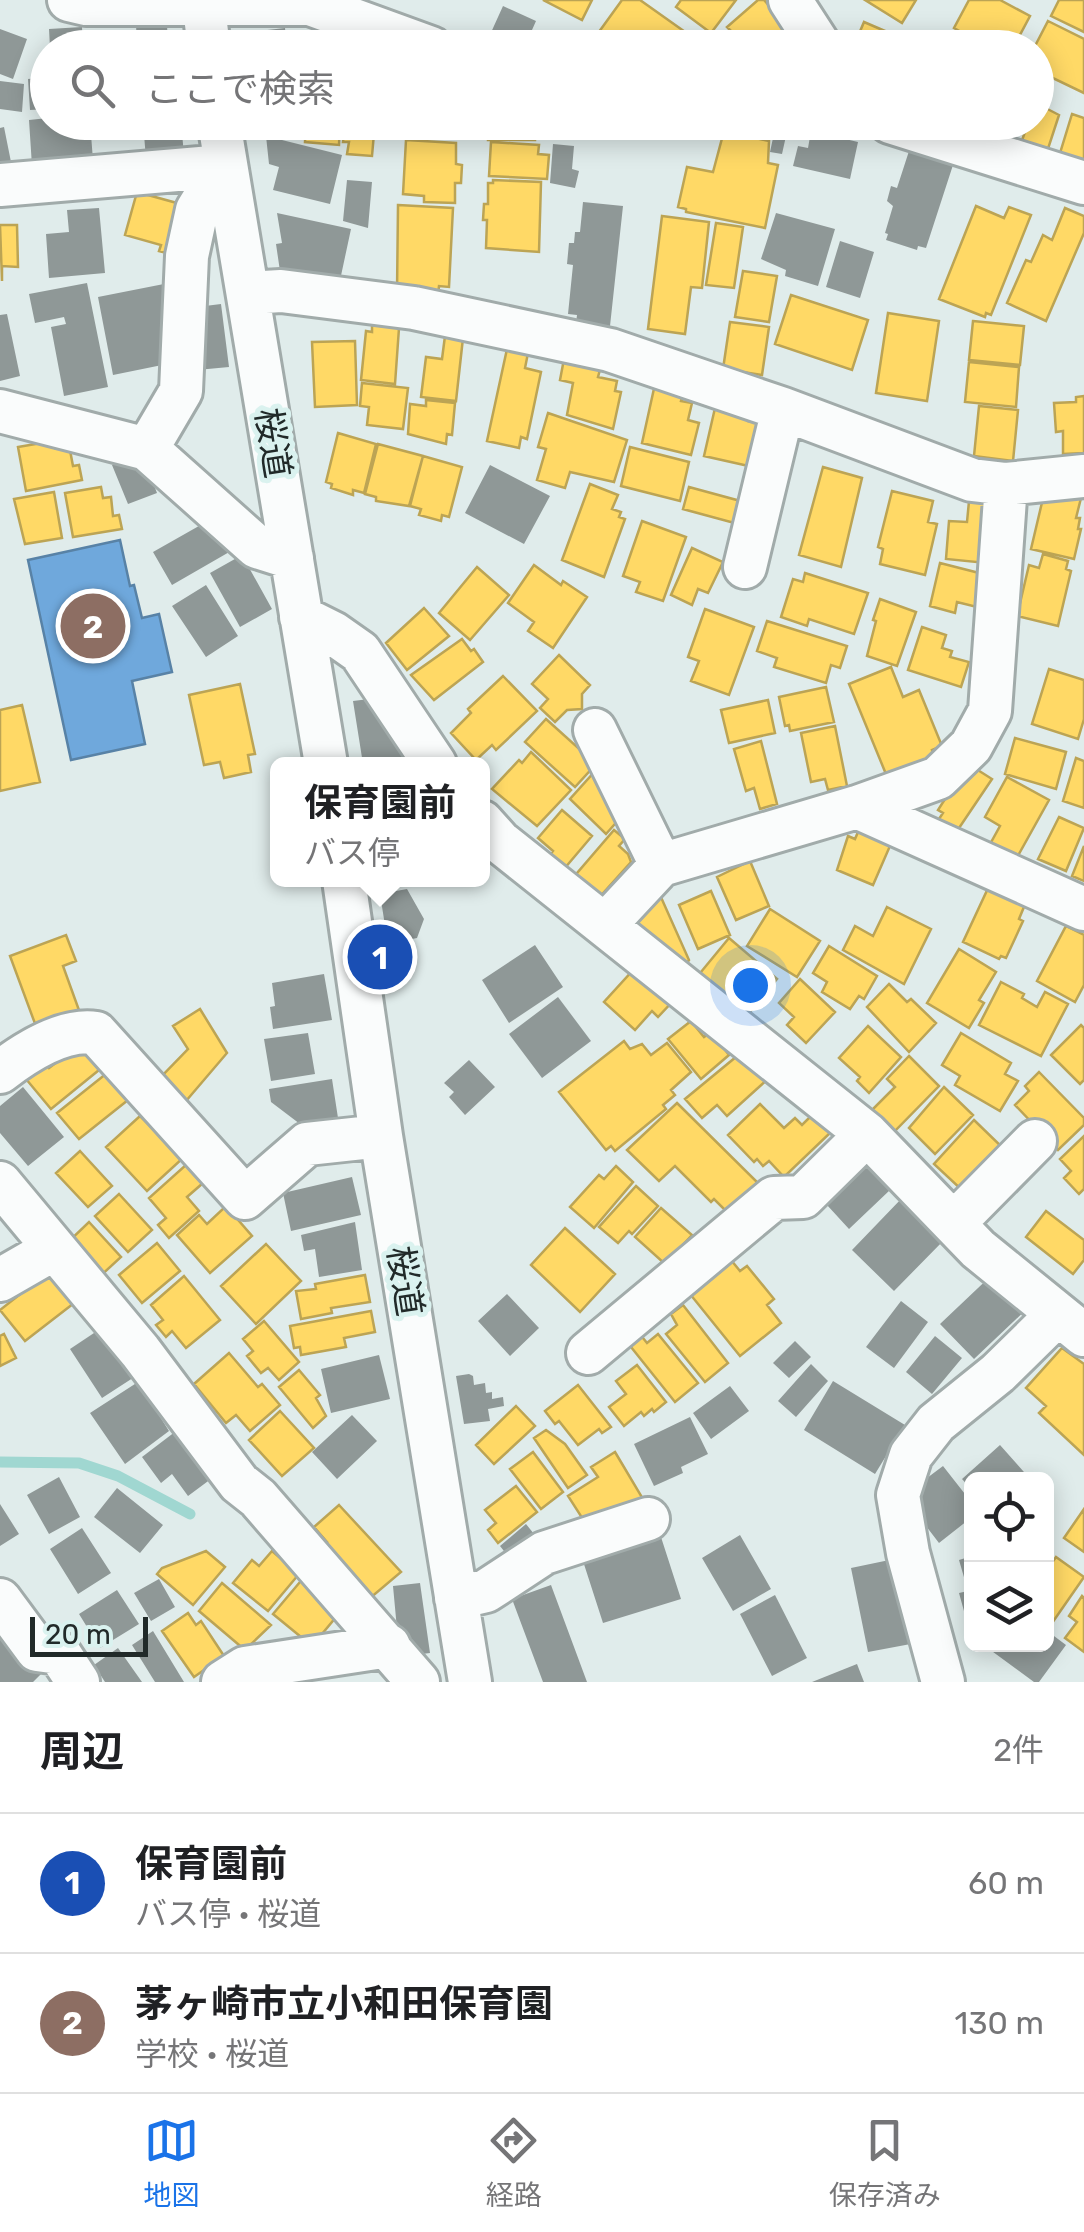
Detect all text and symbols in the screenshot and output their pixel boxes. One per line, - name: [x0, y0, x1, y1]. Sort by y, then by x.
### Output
- search box: [30, 30, 1054, 140]
- icon: search: [65, 58, 120, 113]
- text: ここで検索: [145, 66, 335, 112]
- street label: 桜道: [247, 405, 299, 481]
- pin: 2: [61, 588, 126, 664]
- popup: [270, 757, 490, 887]
- text: 保育園前: [304, 780, 456, 826]
- text: バス停: [304, 834, 400, 872]
- pin: 1: [348, 920, 412, 994]
- your location: [725, 960, 776, 1011]
- street label: 桜道: [379, 1243, 431, 1319]
- map controls: [964, 1472, 1054, 1652]
- button: locate: [964, 1472, 1054, 1562]
- button: layers: [964, 1562, 1054, 1652]
- scale bar: [30, 1612, 148, 1656]
- text: 20 m: [45, 1618, 111, 1651]
- text: 周辺: [40, 1727, 124, 1777]
- text: 2件: [993, 1731, 1044, 1769]
- text: 保育園前: [135, 1841, 287, 1887]
- text: 1: [65, 1864, 80, 1902]
- text: 60 m: [968, 1864, 1044, 1902]
- text: バス停 · 桜道: [135, 1895, 321, 1933]
- text: 茅ヶ崎市立小和田保育園: [135, 1981, 553, 2027]
- text: 2: [62, 2004, 83, 2042]
- text: 130 m: [954, 2004, 1044, 2042]
- text: 学校 · 桜道: [135, 2035, 289, 2073]
- tab: 地図: [143, 2113, 199, 2213]
- tab: 経路: [486, 2113, 542, 2213]
- tab: 保存済み: [829, 2113, 941, 2213]

